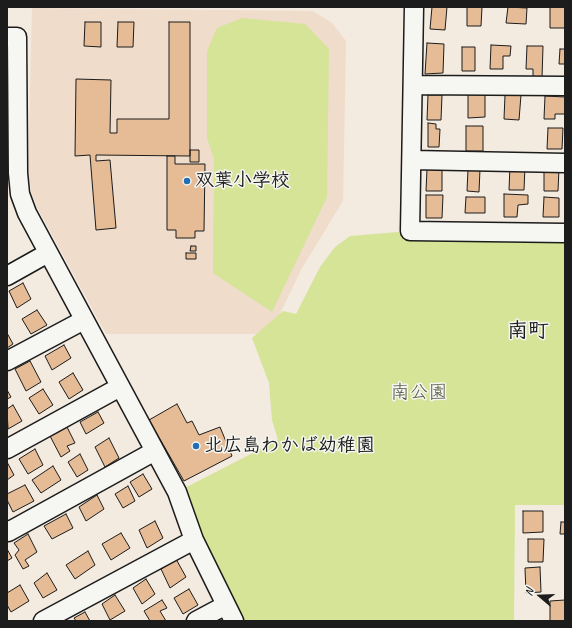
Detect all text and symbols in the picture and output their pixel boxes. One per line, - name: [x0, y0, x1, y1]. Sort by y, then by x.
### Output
- place label: 双葉小学校: [195, 170, 290, 192]
- marker: 双葉小学校: [182, 176, 192, 186]
- district label: 南町: [507, 318, 549, 344]
- park label: 南公園: [391, 382, 447, 404]
- place label: 北広島わかば幼稚園: [204, 435, 375, 457]
- marker: 北広島わかば幼稚園: [191, 441, 201, 451]
- north arrow: [520, 576, 560, 616]
- text: N: [521, 587, 536, 598]

